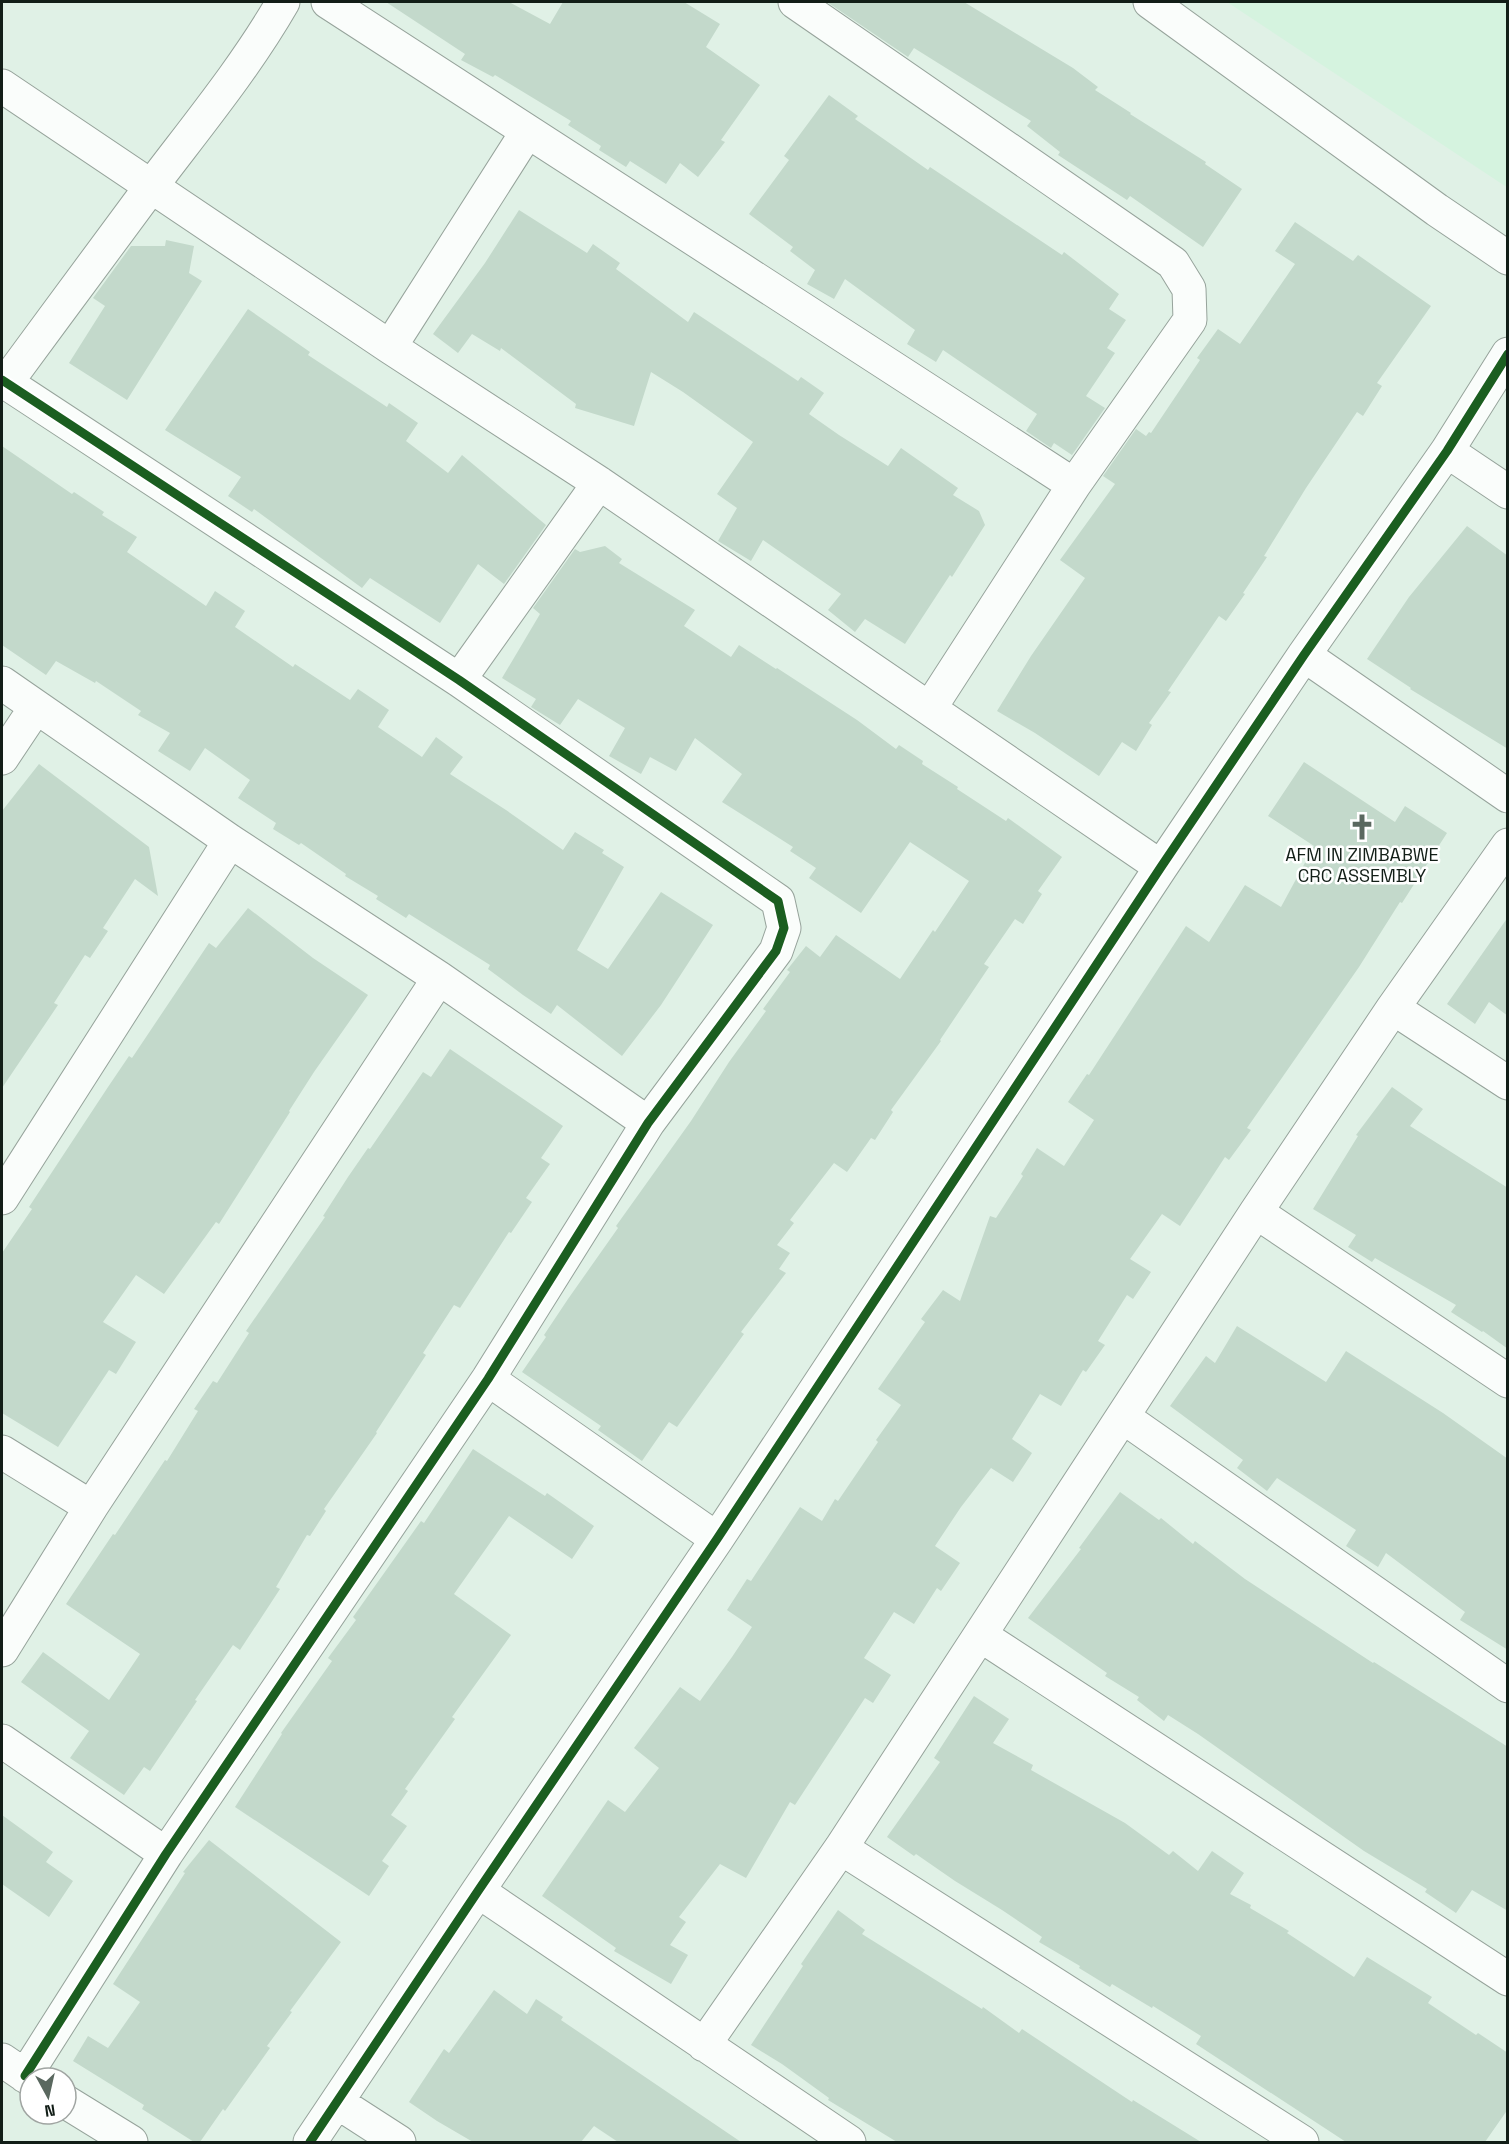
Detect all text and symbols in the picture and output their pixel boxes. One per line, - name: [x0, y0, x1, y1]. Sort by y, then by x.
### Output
- church icon: AFM IN ZIMBABWE CRC ASSEMBLY: [1347, 812, 1377, 842]
- place label: AFM IN ZIMBABWE CRC ASSEMBLY: [1285, 843, 1439, 887]
- north arrow: [18, 2066, 78, 2126]
- text: N: [43, 2099, 57, 2122]

